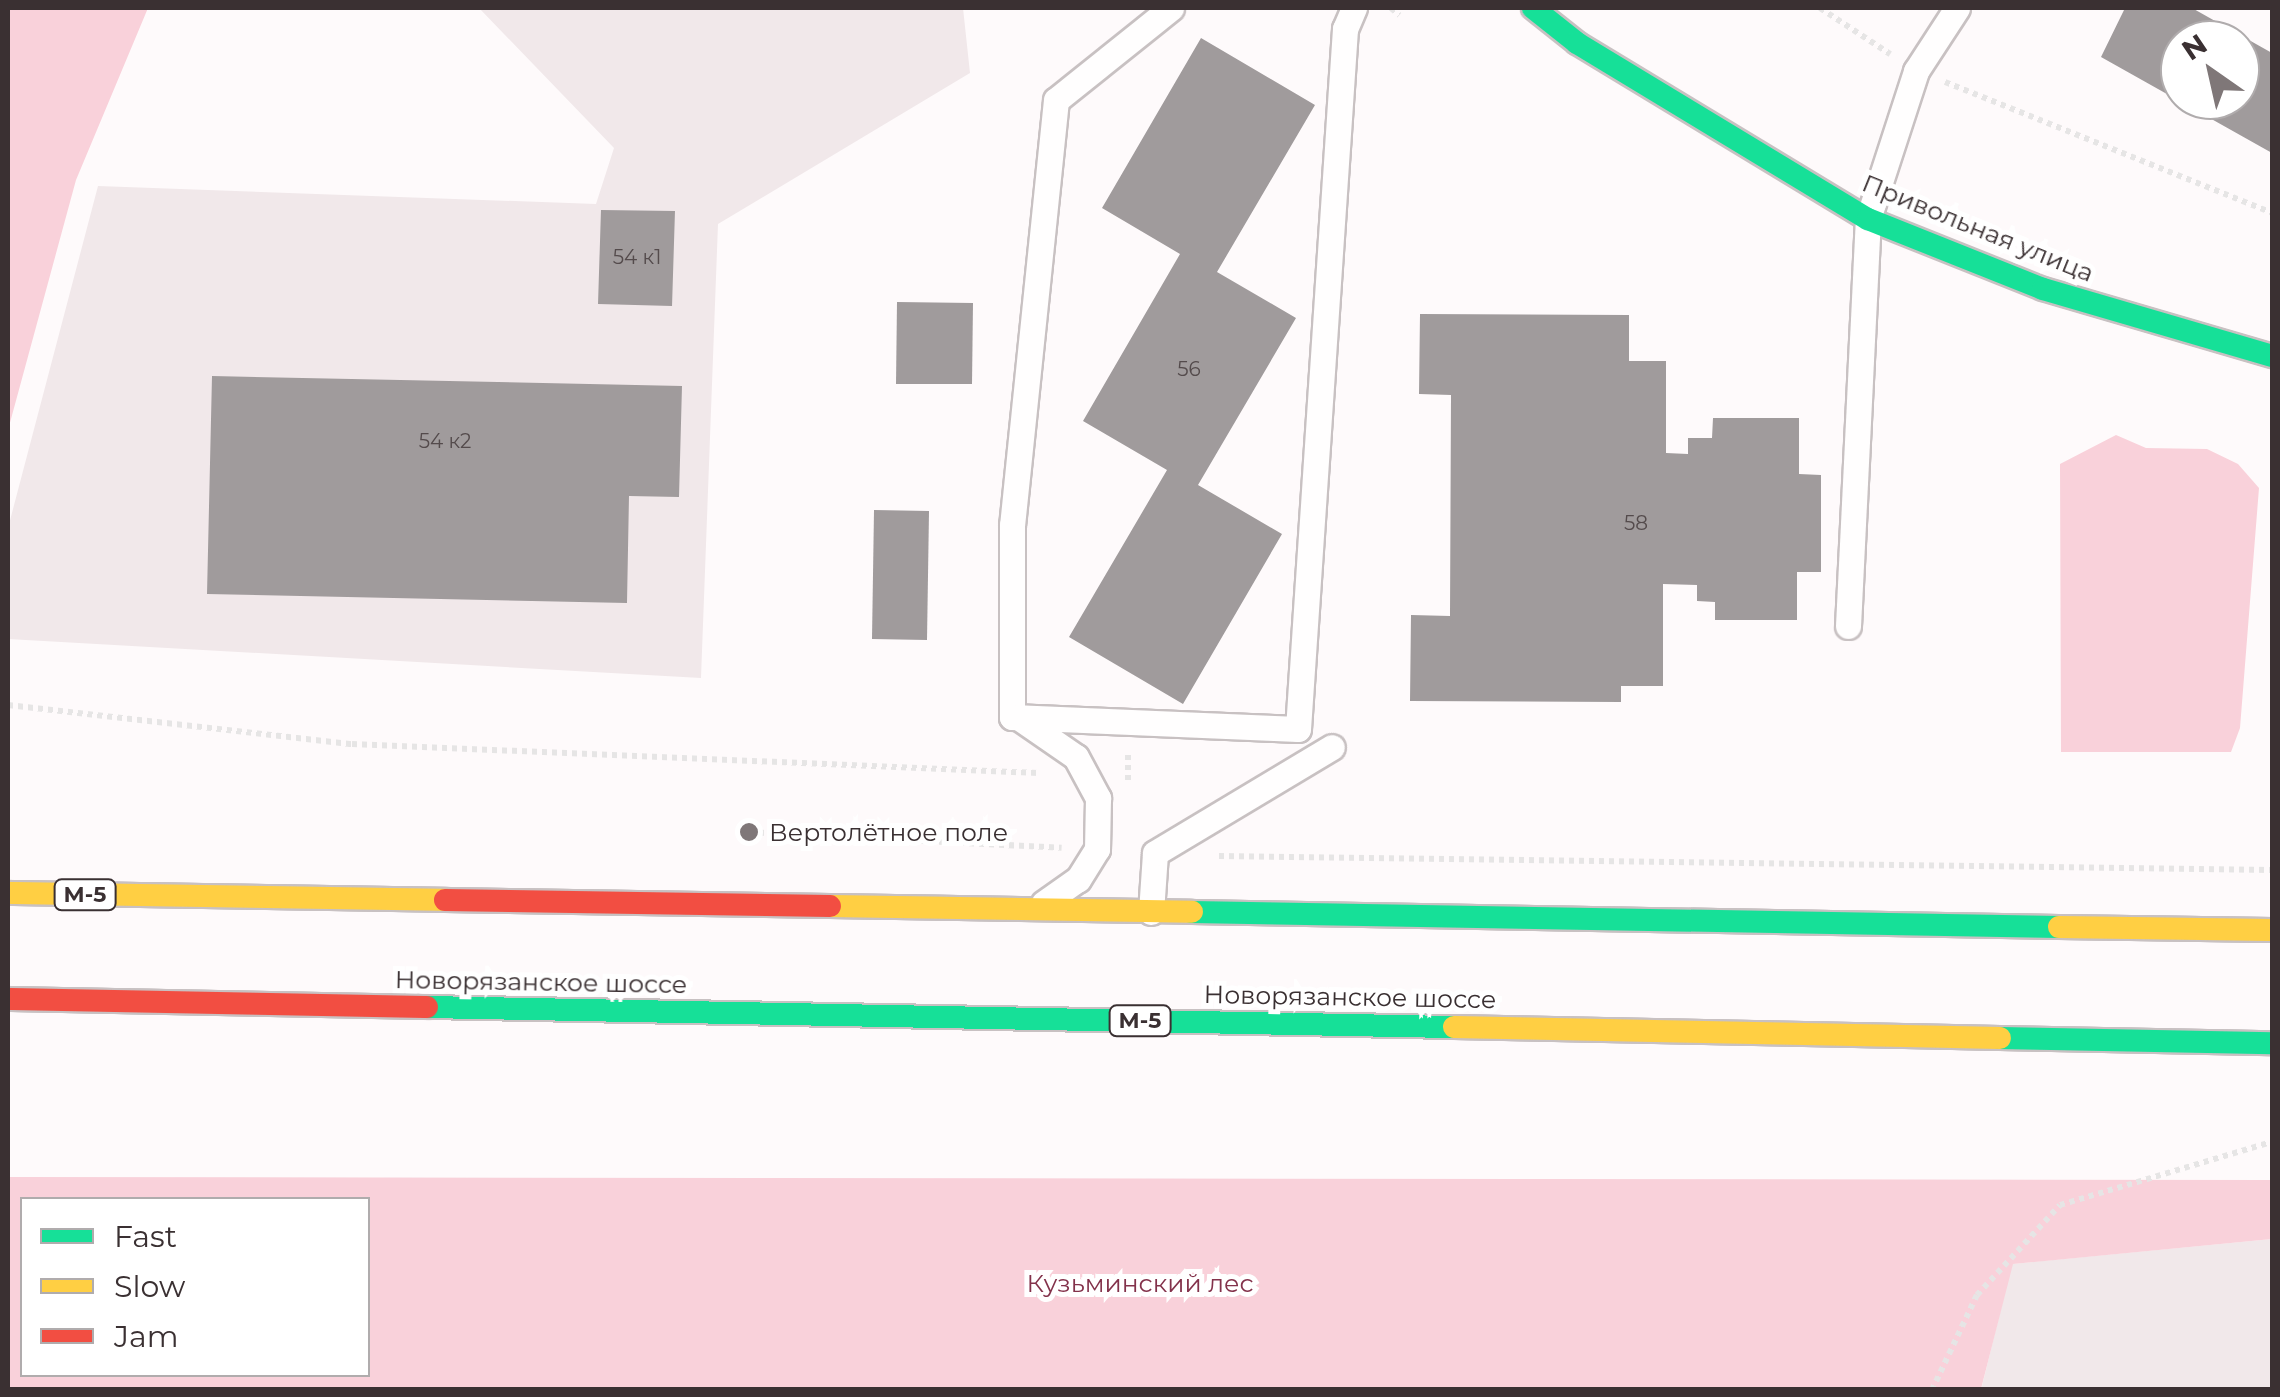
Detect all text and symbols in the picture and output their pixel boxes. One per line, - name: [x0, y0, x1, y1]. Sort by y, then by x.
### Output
- north arrow: [2160, 20, 2260, 120]
- text: N: [2175, 26, 2213, 67]
- street label: Привольная улица: [1858, 168, 2098, 288]
- house number: 54 к1: [613, 245, 661, 269]
- house number: 56: [1177, 357, 1201, 381]
- house number: 54 к2: [419, 429, 471, 453]
- house number: 58: [1624, 511, 1648, 535]
- place label: Вертолётное поле: [769, 817, 1008, 847]
- marker: Вертолётное поле: [738, 821, 760, 843]
- road number: М-5: [52, 878, 118, 912]
- street label: Новорязанское шоссе: [394, 964, 688, 1000]
- street label: Новорязанское шоссе: [1203, 979, 1497, 1015]
- road number: М-5: [1108, 1004, 1172, 1038]
- legend: [20, 1197, 370, 1377]
- text: Fast: [114, 1218, 177, 1255]
- text: Slow: [114, 1268, 185, 1305]
- park label: Кузьминский лес: [1027, 1268, 1253, 1298]
- text: Jam: [114, 1318, 179, 1355]

